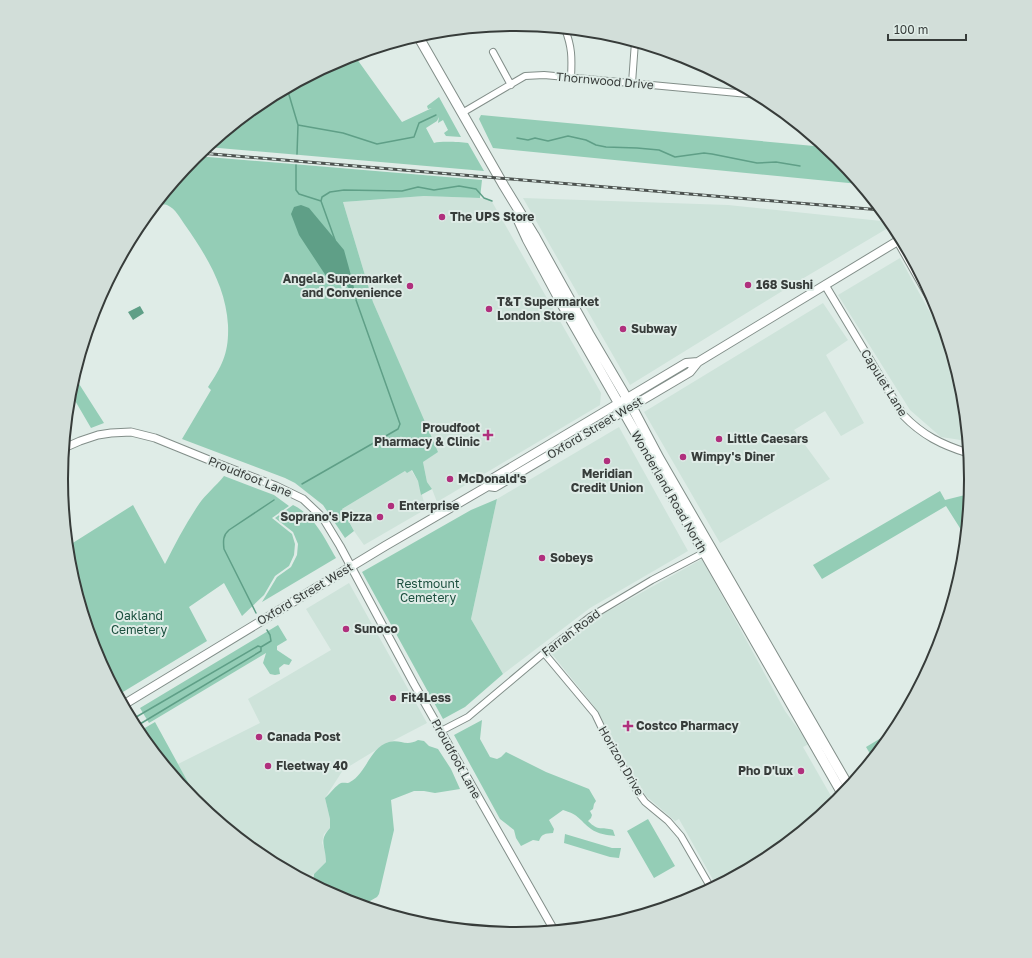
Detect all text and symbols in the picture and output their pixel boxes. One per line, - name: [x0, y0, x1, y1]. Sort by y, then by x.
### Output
- scale bar: [888, 16, 966, 42]
- text: 100 m: [894, 22, 928, 37]
- street label: Thornwood Drive: [556, 69, 655, 92]
- place label: The UPS Store: [450, 209, 534, 224]
- marker: The UPS Store: [437, 212, 447, 222]
- place label: Angela Supermarket and Convenience: [283, 271, 402, 300]
- place label: 168 Sushi: [756, 277, 813, 292]
- marker: 168 Sushi: [743, 280, 753, 290]
- marker: Angela Supermarket and Convenience: [405, 281, 415, 291]
- place label: T&T Supermarket London Store: [497, 294, 599, 323]
- marker: T&T Supermarket London Store: [484, 304, 494, 314]
- place label: Subway: [631, 321, 678, 336]
- marker: Subway: [618, 324, 628, 334]
- street label: Capulet Lane: [858, 346, 911, 419]
- street label: Oxford Street West: [544, 393, 646, 462]
- place label: Proudfoot Pharmacy & Clinic: [374, 420, 480, 449]
- street label: Wonderland Road North: [628, 428, 711, 556]
- marker: Proudfoot Pharmacy & Clinic: [483, 430, 493, 440]
- place label: Little Caesars: [727, 431, 809, 446]
- marker: Little Caesars: [714, 434, 724, 444]
- place label: Wimpy's Diner: [691, 449, 775, 464]
- marker: Wimpy's Diner: [678, 452, 688, 462]
- street label: Proudfoot Lane: [206, 453, 294, 500]
- marker: Meridian Credit Union: [602, 456, 612, 466]
- place label: Meridian Credit Union: [571, 466, 643, 495]
- place label: McDonald's: [458, 471, 527, 486]
- marker: McDonald's: [445, 474, 455, 484]
- place label: Enterprise: [399, 498, 459, 513]
- marker: Enterprise: [386, 501, 396, 511]
- place label: Soprano's Pizza: [280, 509, 372, 524]
- marker: Soprano's Pizza: [375, 512, 385, 522]
- place label: Sobeys: [550, 550, 594, 565]
- marker: Sobeys: [537, 553, 547, 563]
- street label: Oxford Street West: [254, 559, 356, 628]
- park label: Restmount Cemetery: [396, 576, 460, 605]
- street label: Farrah Road: [538, 606, 603, 659]
- park label: Oakland Cemetery: [111, 608, 167, 637]
- place label: Sunoco: [354, 621, 398, 636]
- marker: Sunoco: [341, 624, 351, 634]
- place label: Fit4Less: [401, 690, 451, 705]
- marker: Fit4Less: [388, 693, 398, 703]
- street label: Proudfoot Lane: [428, 716, 485, 801]
- place label: Costco Pharmacy: [636, 718, 739, 733]
- marker: Costco Pharmacy: [623, 721, 633, 731]
- street label: Horizon Drive: [596, 723, 647, 798]
- place label: Canada Post: [267, 729, 341, 744]
- marker: Canada Post: [254, 732, 264, 742]
- place label: Fleetway 40: [276, 758, 348, 773]
- marker: Fleetway 40: [263, 761, 273, 771]
- place label: Pho D'lux: [738, 763, 793, 778]
- marker: Pho D'lux: [796, 766, 806, 776]

